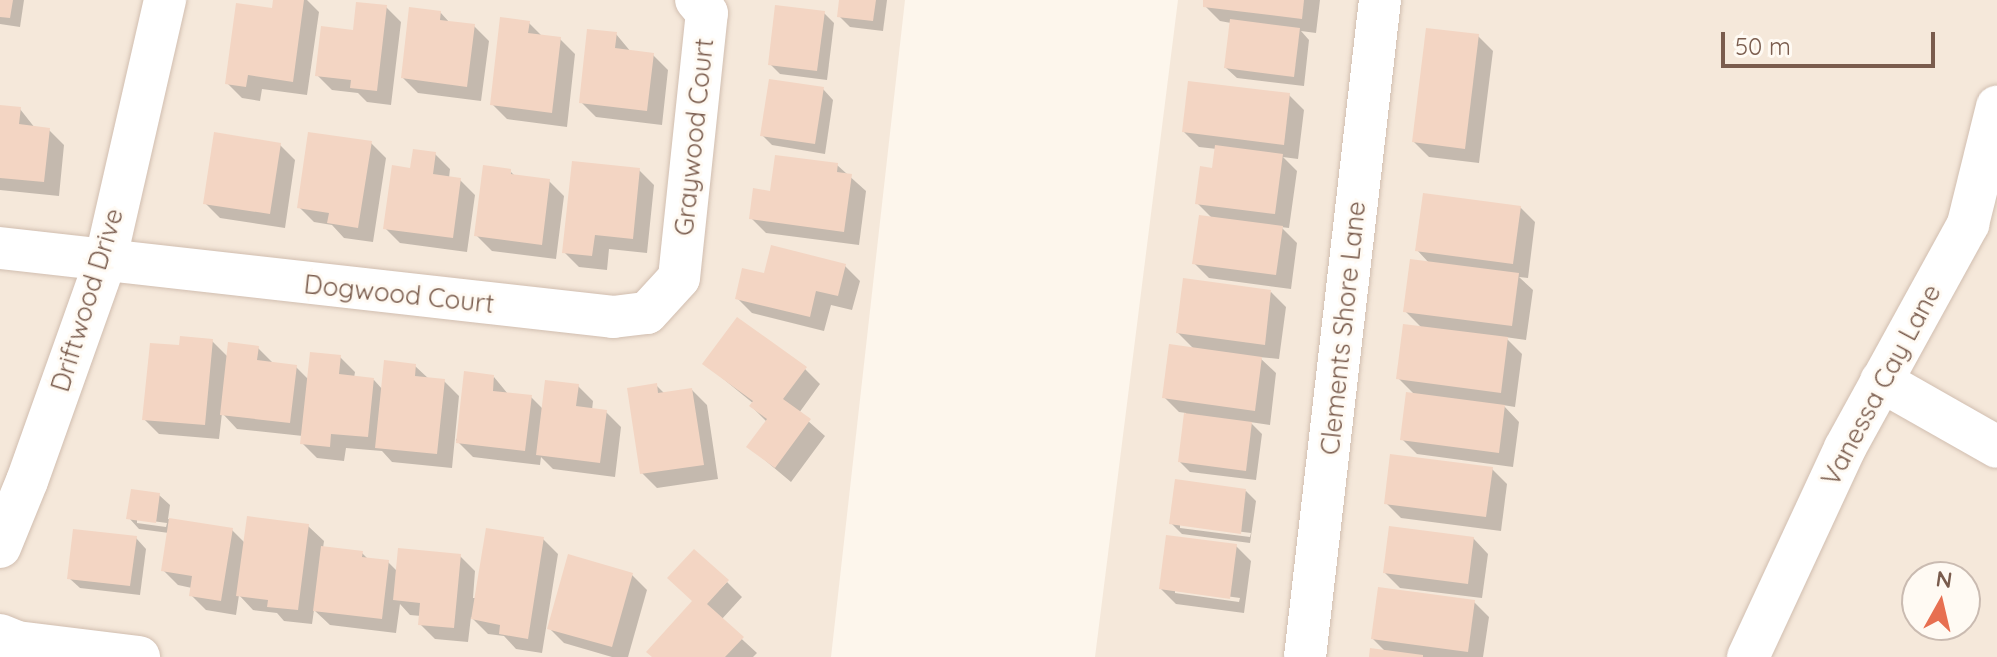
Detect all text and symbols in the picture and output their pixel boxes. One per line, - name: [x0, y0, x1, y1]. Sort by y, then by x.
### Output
- scale bar: [1725, 16, 1939, 66]
- text: 50 m: [1735, 31, 1791, 61]
- street label: Graywood Court: [668, 37, 720, 237]
- street label: Clements Shore Lane: [1314, 200, 1372, 456]
- street label: Driftwood Drive: [44, 205, 130, 395]
- street label: Dogwood Court: [302, 269, 496, 319]
- street label: Vanessa Cay Lane: [1815, 279, 1947, 491]
- north arrow: [1901, 561, 1981, 641]
- text: N: [1934, 564, 1954, 594]

